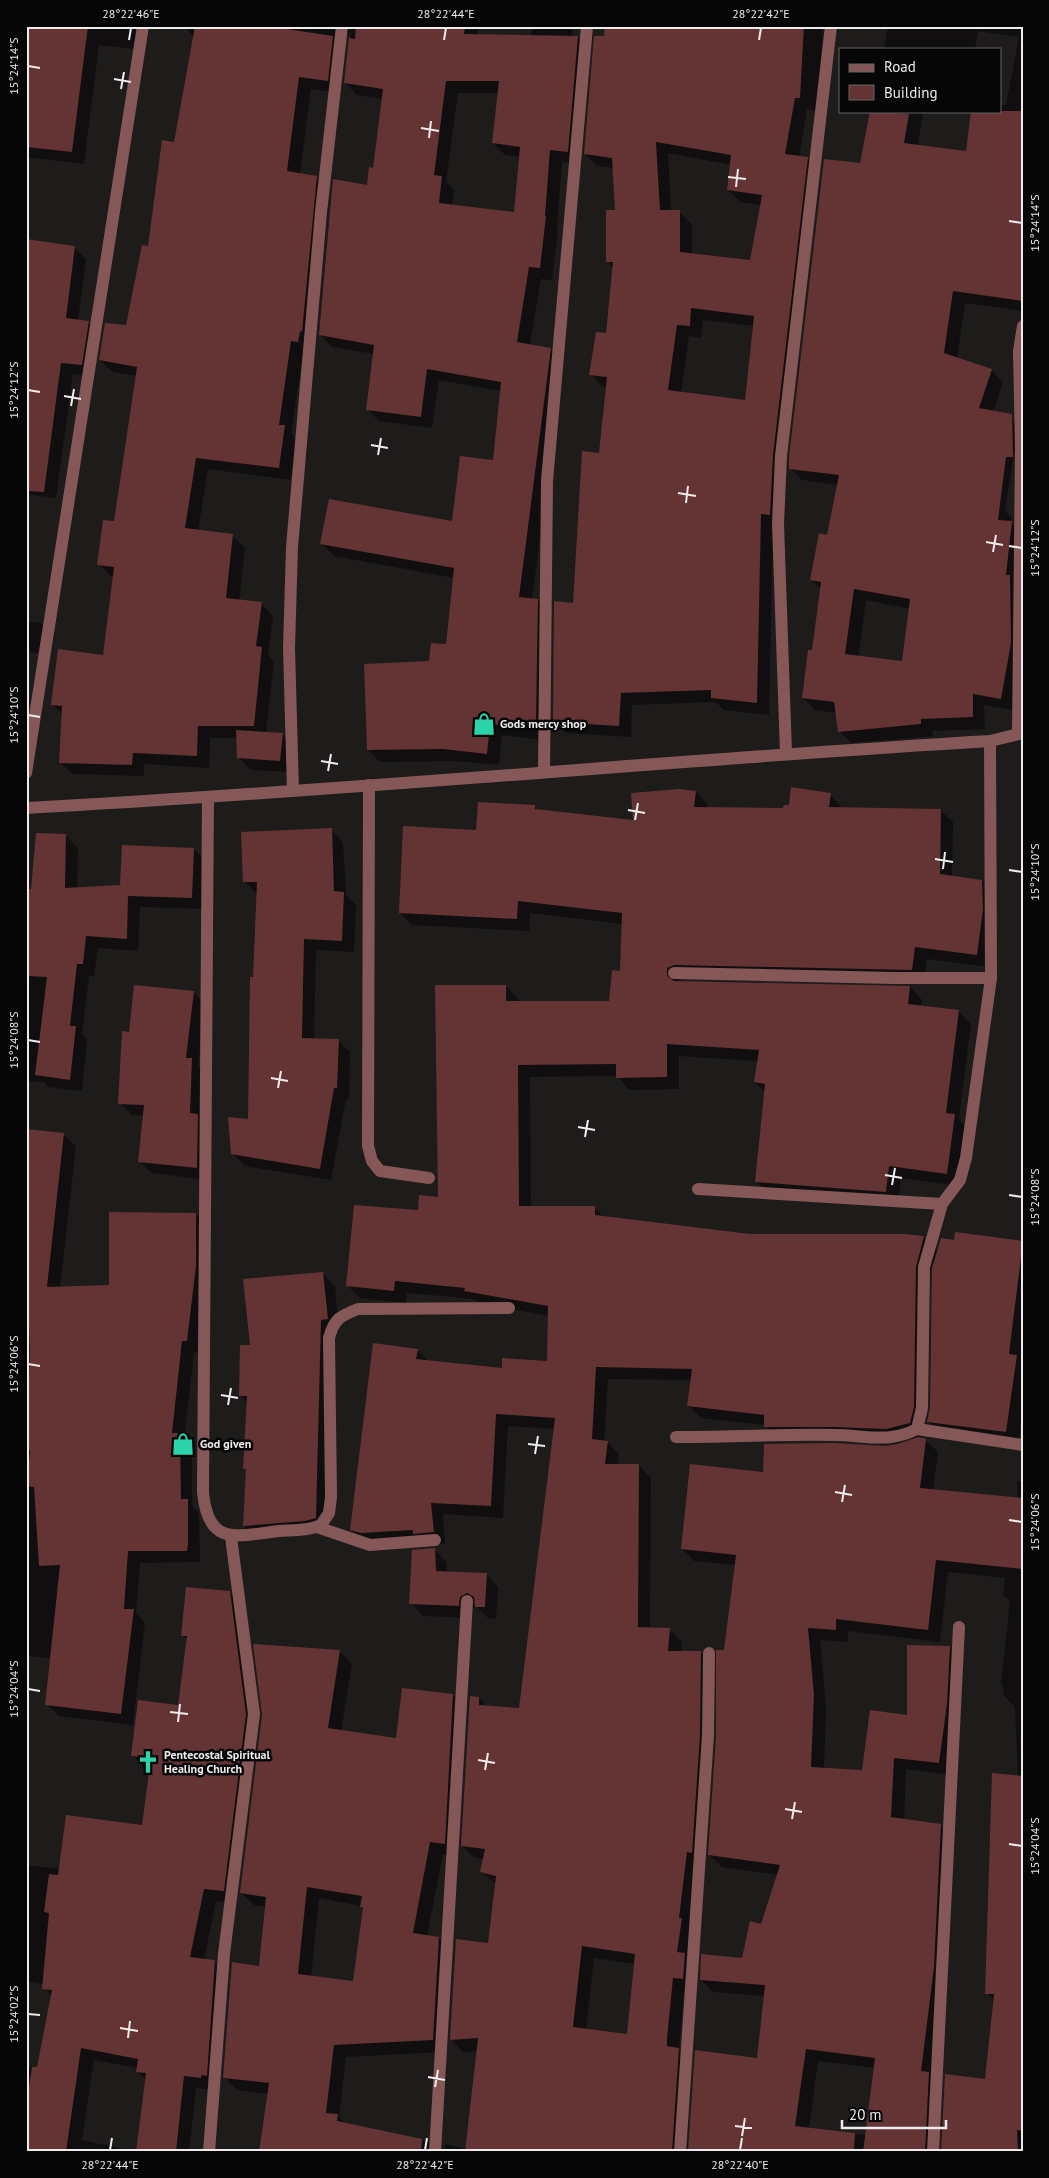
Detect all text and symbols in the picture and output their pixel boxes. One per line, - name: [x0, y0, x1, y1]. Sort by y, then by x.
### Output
- text: 28°22'46"E: [102, 6, 160, 21]
- text: 28°22'44"E: [417, 6, 475, 21]
- text: 28°22'42"E: [732, 6, 790, 21]
- text: 15°24'14"S: [6, 37, 21, 95]
- legend: [839, 48, 1002, 112]
- text: Road: [884, 57, 916, 76]
- text: Building: [884, 83, 938, 102]
- text: 15°24'14"S: [1027, 194, 1042, 252]
- text: 15°24'12"S: [6, 361, 21, 419]
- text: 15°24'12"S: [1027, 519, 1042, 577]
- text: 15°24'10"S: [6, 686, 21, 744]
- shop icon: Gods mercy shop: [471, 711, 497, 737]
- place label: Gods mercy shop: [500, 716, 587, 731]
- text: 15°24'10"S: [1027, 843, 1042, 901]
- text: 15°24'08"S: [6, 1011, 21, 1069]
- text: 15°24'08"S: [1027, 1168, 1042, 1226]
- text: 15°24'06"S: [6, 1335, 21, 1393]
- shop icon: God given: [170, 1431, 196, 1457]
- place label: God given: [200, 1436, 251, 1451]
- text: 15°24'06"S: [1027, 1493, 1042, 1551]
- text: 15°24'04"S: [6, 1660, 21, 1718]
- place label: Pentecostal Spiritual Healing Church: [164, 1747, 271, 1776]
- church icon: Pentecostal Spiritual Healing Church: [135, 1749, 161, 1775]
- text: 15°24'04"S: [1027, 1817, 1042, 1875]
- text: 15°24'02"S: [6, 1985, 21, 2043]
- scale bar: [842, 2098, 945, 2130]
- text: 20 m: [849, 2105, 882, 2124]
- text: 28°22'44"E: [81, 2157, 139, 2172]
- text: 28°22'42"E: [396, 2157, 454, 2172]
- text: 28°22'40"E: [711, 2157, 769, 2172]

